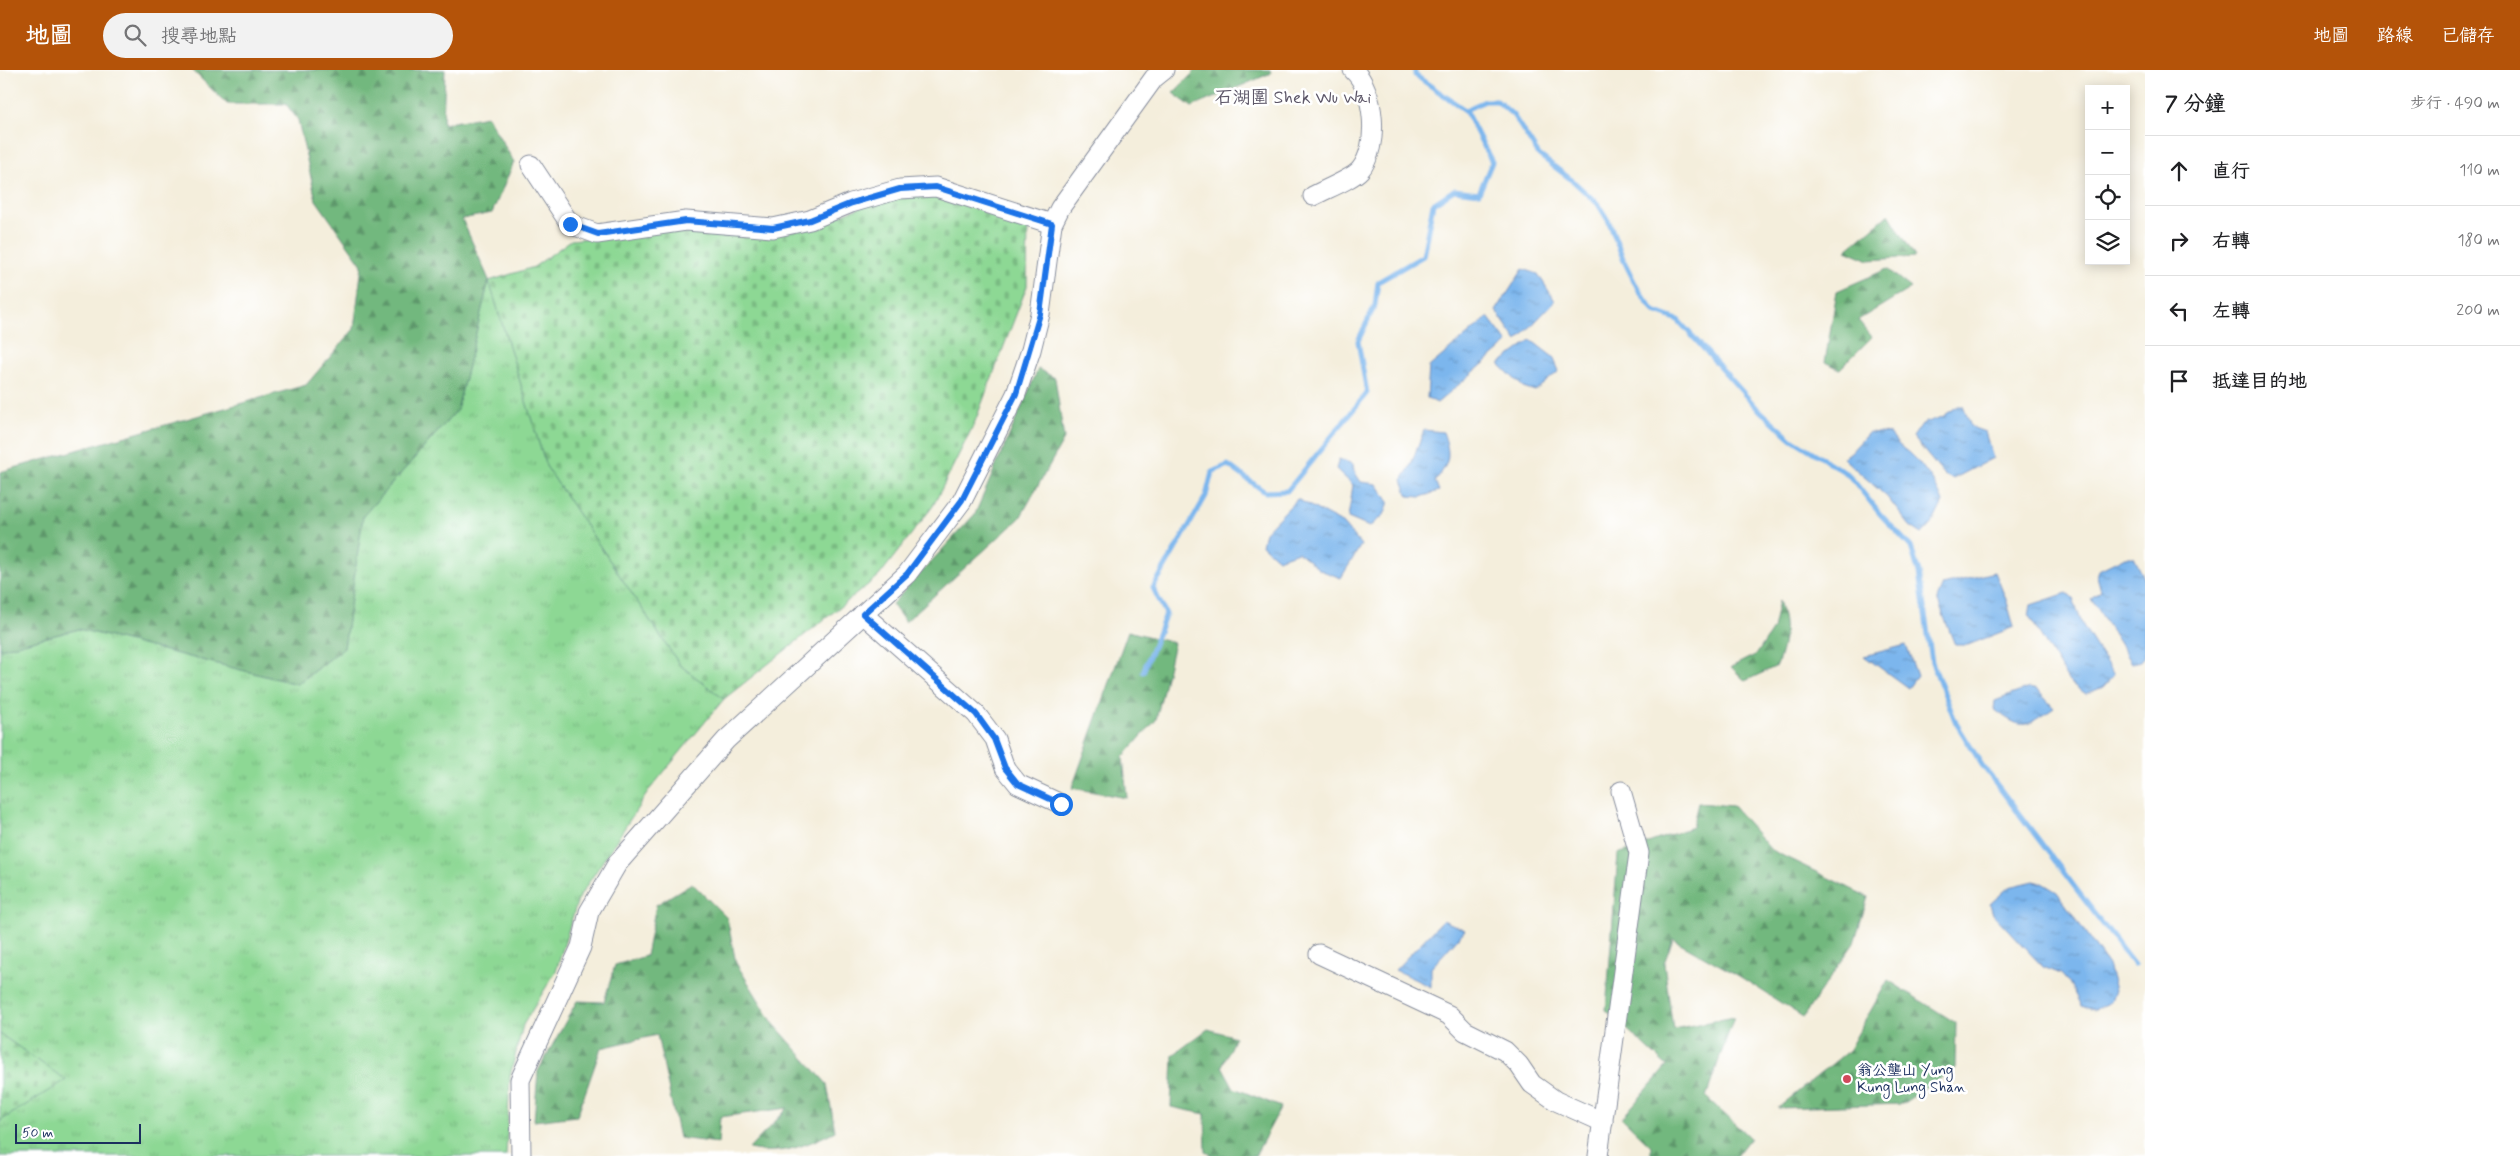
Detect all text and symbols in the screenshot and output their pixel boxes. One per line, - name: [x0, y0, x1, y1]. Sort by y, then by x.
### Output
- search box: [103, 13, 453, 58]
- text: 地圖: [25, 21, 73, 52]
- icon: search: [121, 21, 149, 49]
- text: 搜尋地點: [161, 24, 237, 49]
- text: 地圖: [2313, 24, 2349, 48]
- text: 路線: [2377, 24, 2413, 48]
- text: 已儲存: [2441, 24, 2495, 48]
- map controls: [2085, 85, 2130, 265]
- button: +: [2085, 85, 2130, 130]
- district label: 石湖圍 Shek Wu Wai: [1215, 86, 1371, 110]
- text: 7 分鐘: [2165, 90, 2225, 118]
- text: 步行 · 490 m: [2410, 93, 2500, 114]
- button: −: [2085, 130, 2130, 175]
- icon: ahead: [2165, 157, 2193, 185]
- text: 直行: [2212, 159, 2250, 184]
- text: 110 m: [2459, 160, 2500, 181]
- button: locate: [2085, 175, 2130, 220]
- route end: [559, 213, 582, 236]
- button: layers: [2085, 220, 2130, 265]
- icon: right: [2165, 227, 2193, 255]
- text: 右轉: [2212, 229, 2250, 254]
- text: 180 m: [2457, 230, 2500, 251]
- icon: left: [2165, 297, 2193, 325]
- text: 左轉: [2212, 299, 2250, 324]
- text: 200 m: [2456, 300, 2500, 321]
- icon: arrive: [2165, 367, 2193, 395]
- text: 抵達目的地: [2212, 369, 2307, 394]
- route start: [1050, 793, 1073, 816]
- place label: 翁公壟山 Yung Kung Lung Shan: [1857, 1061, 1966, 1099]
- marker: 翁公壟山 Yung Kung Lung Shan: [1841, 1073, 1853, 1085]
- scale bar: [15, 1121, 141, 1144]
- text: 50 m: [22, 1124, 53, 1142]

